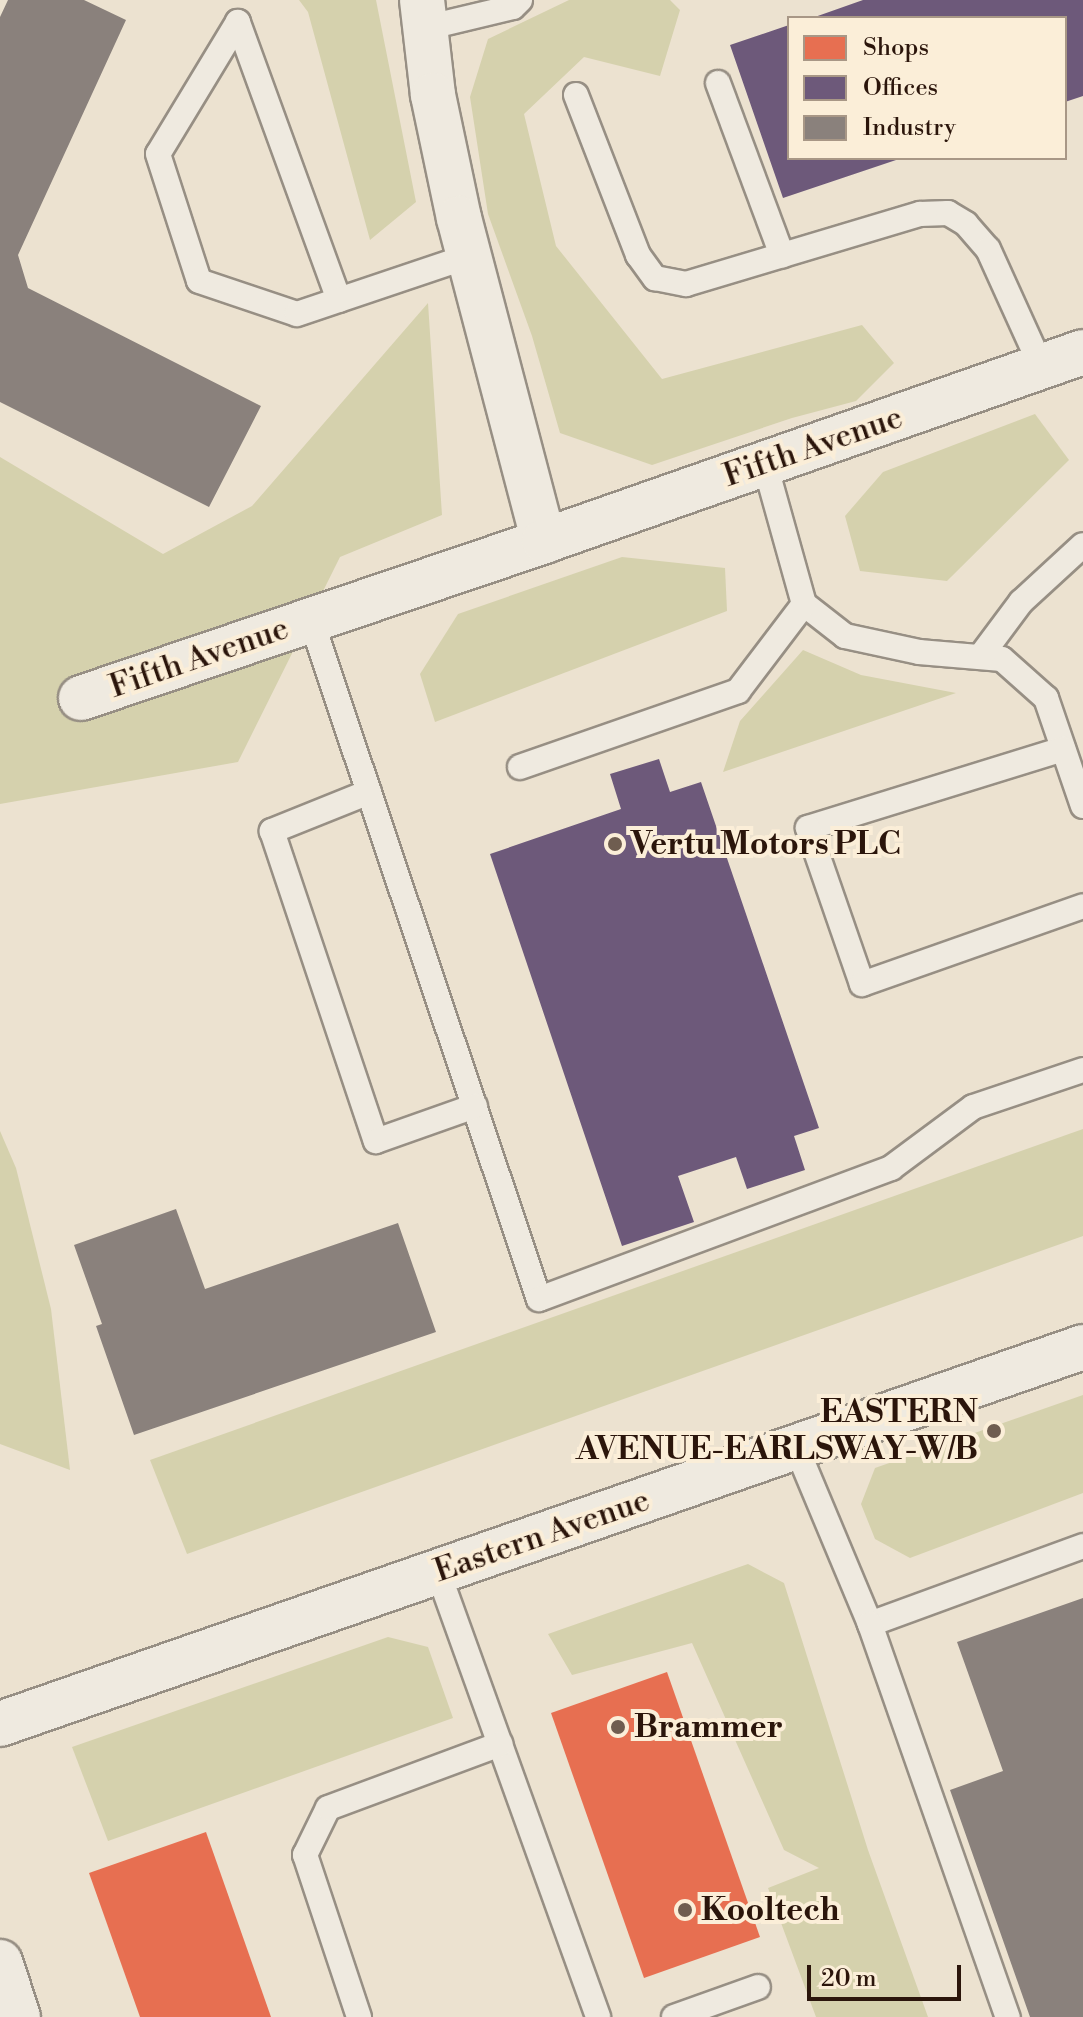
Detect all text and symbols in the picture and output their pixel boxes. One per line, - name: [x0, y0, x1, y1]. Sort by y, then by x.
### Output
- legend: [787, 16, 1067, 160]
- text: Shops: [863, 33, 929, 63]
- text: Offices: [863, 73, 938, 103]
- text: Industry: [863, 113, 956, 143]
- street label: Fifth Avenue: [718, 398, 908, 496]
- street label: Fifth Avenue: [104, 609, 294, 707]
- place label: Vertu Motors PLC: [631, 825, 901, 863]
- marker: Vertu Motors PLC: [606, 835, 624, 853]
- place label: EASTERN AVENUE-EARLSWAY-W/B: [576, 1394, 978, 1469]
- marker: EASTERN AVENUE-EARLSWAY-W/B: [985, 1422, 1003, 1440]
- street label: Eastern Avenue: [429, 1481, 655, 1591]
- place label: Brammer: [634, 1708, 783, 1746]
- marker: Brammer: [609, 1718, 627, 1736]
- place label: Kooltech: [701, 1891, 839, 1929]
- marker: Kooltech: [676, 1901, 694, 1919]
- scale bar: [811, 1949, 965, 1999]
- text: 20 m: [821, 1964, 877, 1994]

